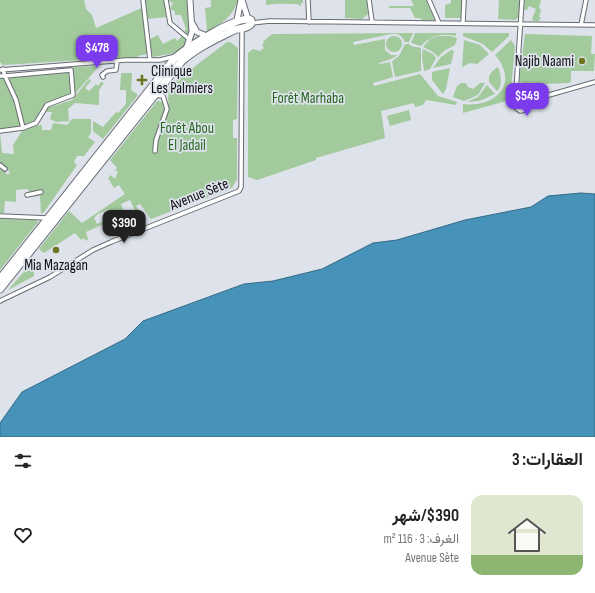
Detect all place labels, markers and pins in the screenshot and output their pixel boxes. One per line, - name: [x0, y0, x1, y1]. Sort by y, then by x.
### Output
- pin: $478: [73, 35, 121, 69]
- place label: Najib Naami: [515, 52, 574, 71]
- marker: Najib Naami: [577, 56, 587, 66]
- place label: Clinique Les Palmiers: [151, 62, 213, 98]
- marker: Clinique Les Palmiers: [136, 74, 148, 86]
- pin: $549: [503, 83, 551, 117]
- pin: $390: [100, 210, 148, 244]
- marker: Mia Mazagan: [51, 245, 61, 255]
- place label: Mia Mazagan: [24, 256, 88, 275]

